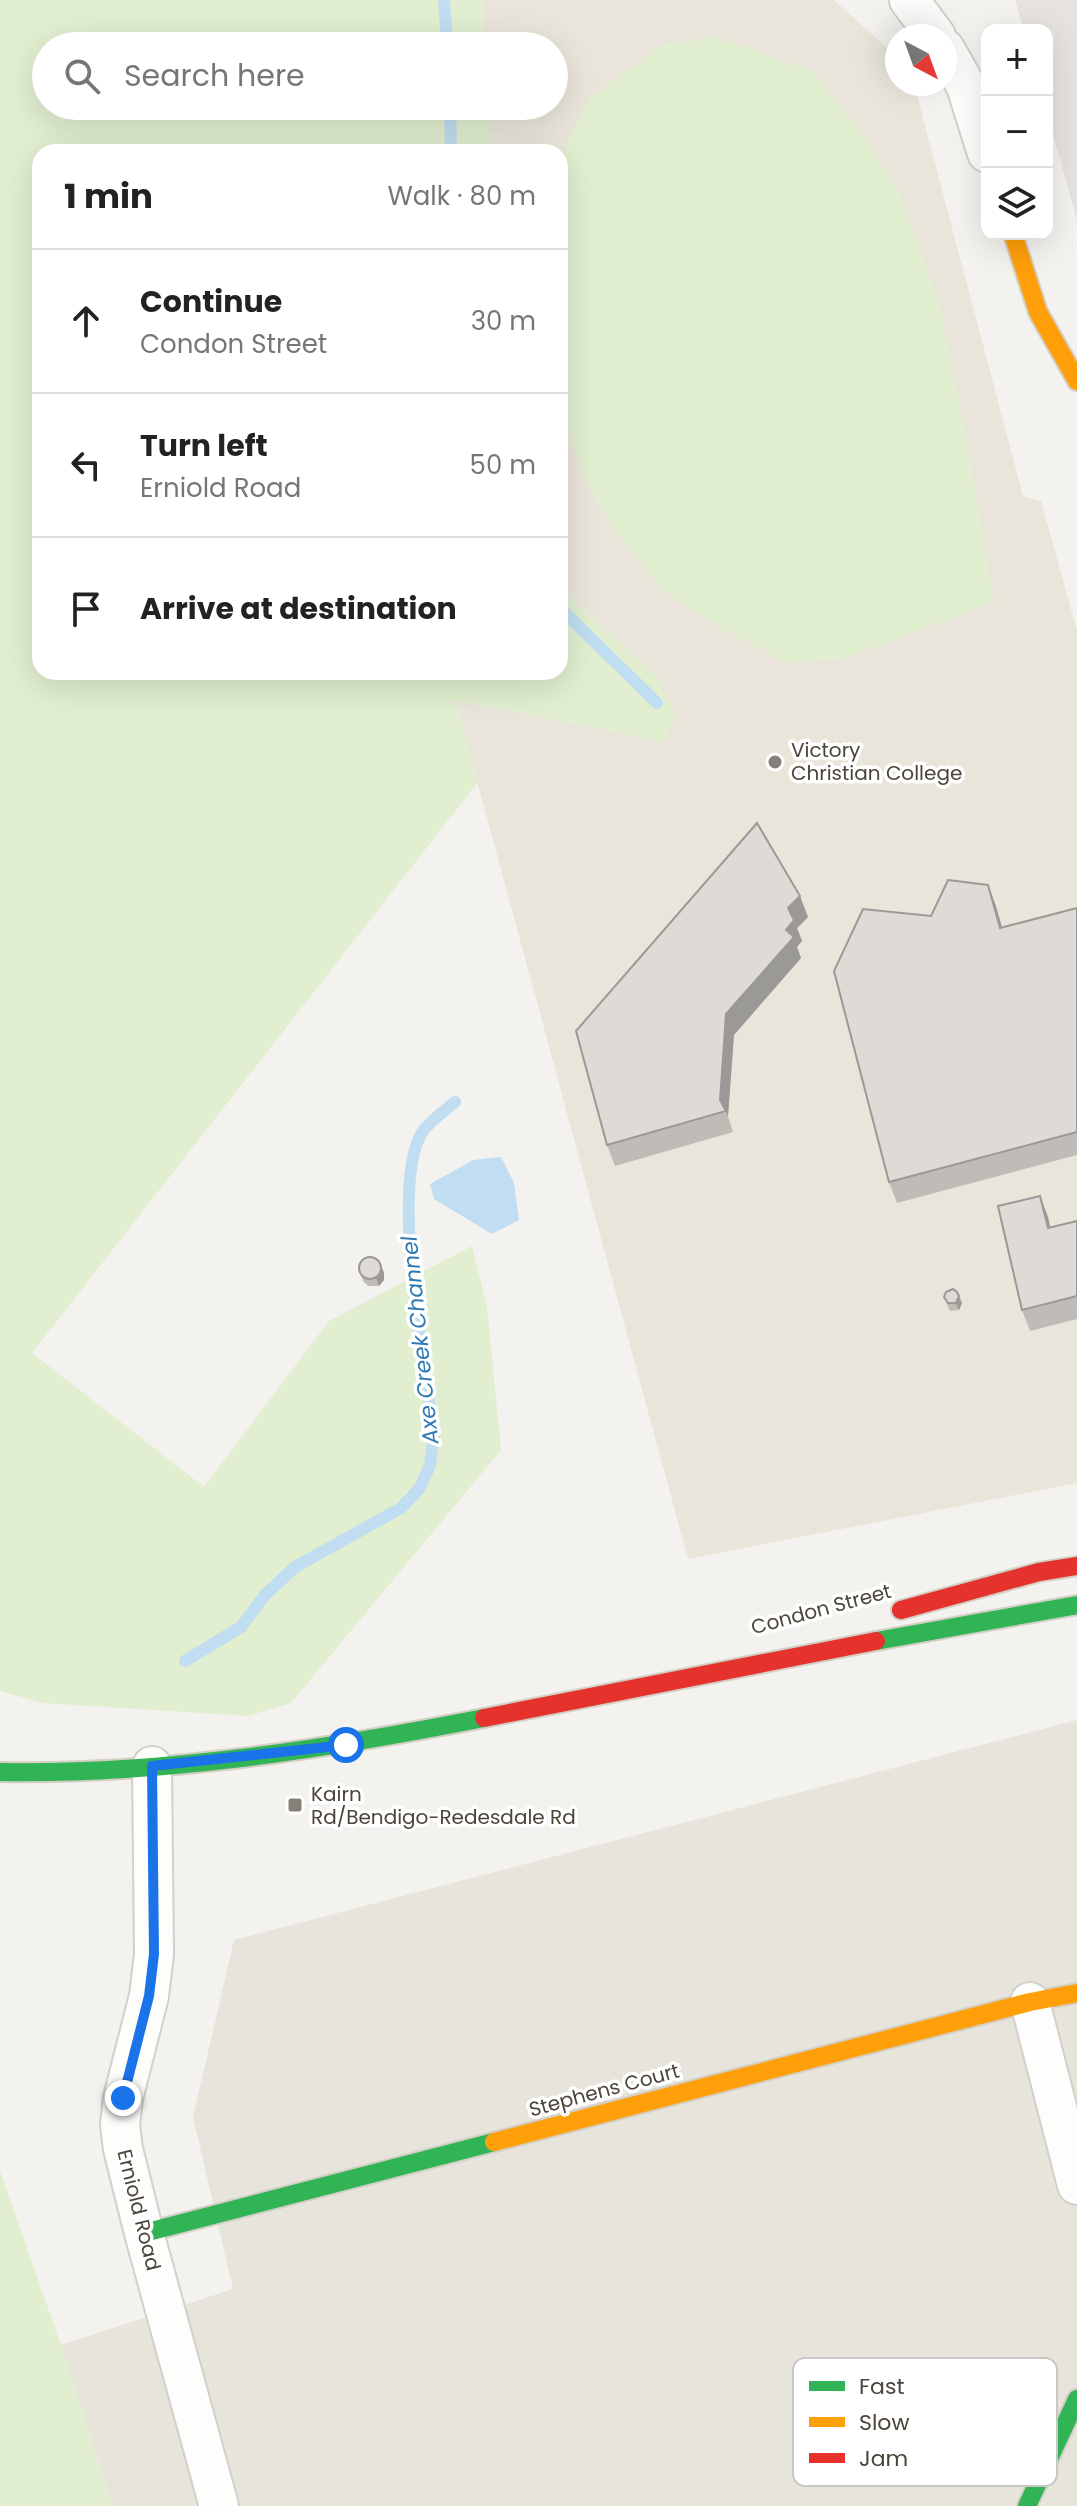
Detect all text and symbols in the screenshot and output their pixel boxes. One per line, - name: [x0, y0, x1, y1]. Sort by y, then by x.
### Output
- north arrow: [885, 24, 957, 96]
- map controls: [981, 24, 1053, 240]
- button: +: [981, 24, 1053, 96]
- search box: [32, 32, 568, 120]
- icon: search: [60, 54, 104, 98]
- text: Search here: [124, 54, 305, 97]
- button: −: [981, 96, 1053, 168]
- button: layers: [981, 168, 1053, 240]
- text: 1 min: [64, 172, 153, 220]
- text: Walk · 80 m: [387, 178, 536, 214]
- text: Continue: [140, 280, 282, 323]
- icon: ahead: [64, 299, 108, 343]
- text: 30 m: [471, 303, 536, 339]
- text: Condon Street: [140, 326, 327, 362]
- text: Turn left: [140, 424, 268, 467]
- icon: left: [64, 443, 108, 487]
- text: 50 m: [470, 447, 536, 483]
- text: Erniold Road: [140, 470, 301, 506]
- icon: arrive: [64, 587, 108, 631]
- text: Arrive at destination: [140, 587, 457, 630]
- place label: Victory Christian College: [791, 736, 962, 787]
- marker: Victory Christian College: [766, 753, 784, 771]
- water label: Axe Creek Channel: [394, 1234, 446, 1447]
- street label: Condon Street: [748, 1577, 894, 1641]
- route start: [328, 1727, 364, 1763]
- place label: Kairn Rd/Bendigo-Redesdale Rd: [311, 1780, 576, 1831]
- marker: Kairn Rd/Bendigo-Redesdale Rd: [286, 1796, 304, 1814]
- street label: Stephens Court: [526, 2056, 682, 2124]
- route end: [105, 2080, 141, 2116]
- street label: Erniold Road: [110, 2146, 168, 2274]
- legend: [793, 2358, 1057, 2486]
- text: Fast: [859, 2371, 904, 2402]
- text: Slow: [859, 2407, 909, 2438]
- text: Jam: [859, 2443, 908, 2474]

